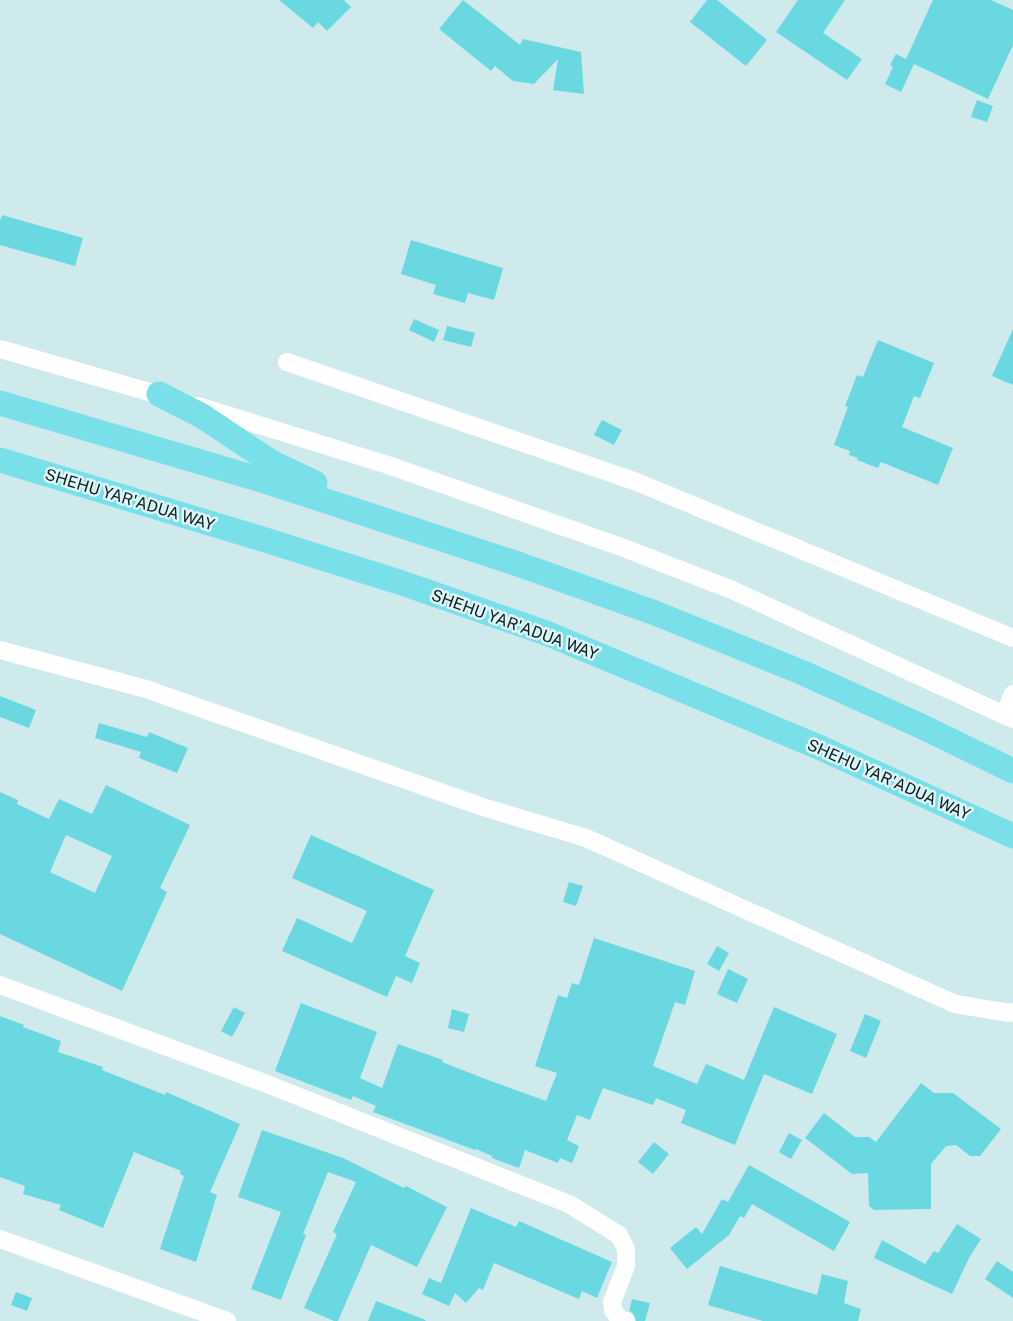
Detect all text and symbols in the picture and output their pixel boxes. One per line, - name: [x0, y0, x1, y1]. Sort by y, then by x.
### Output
- street label: SHEHU YAR'ADUA WAY: [43, 465, 217, 534]
- street label: SHEHU YAR'ADUA WAY: [429, 585, 601, 664]
- street label: SHEHU YAR'ADUA WAY: [804, 735, 973, 824]

